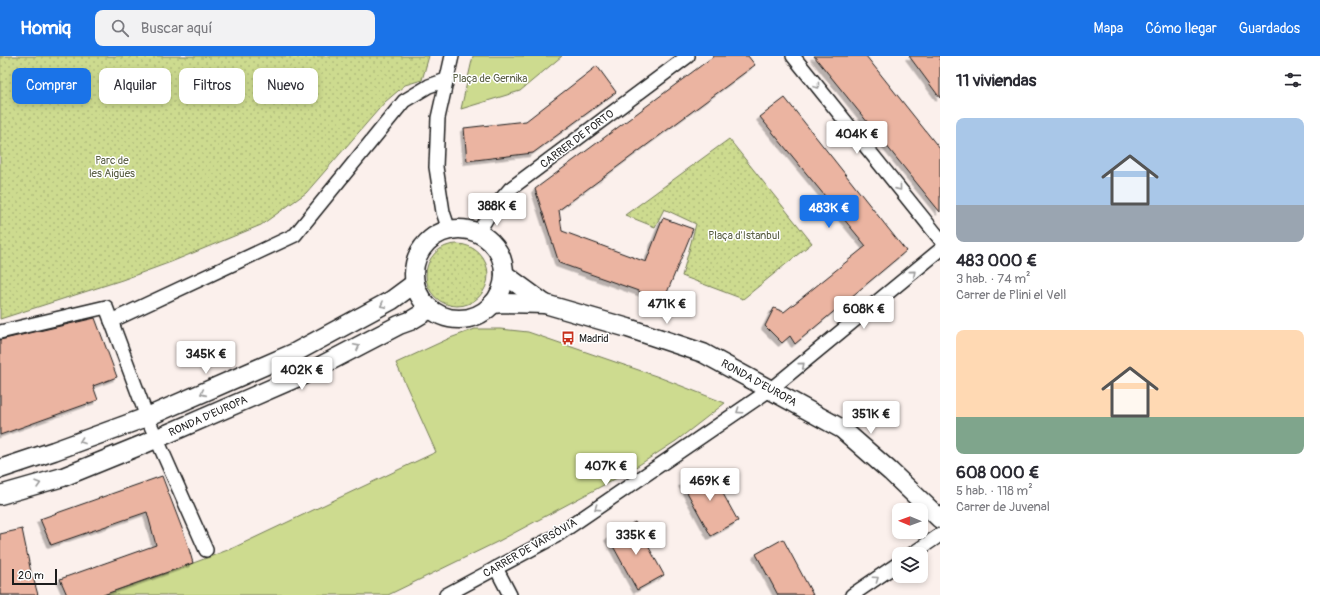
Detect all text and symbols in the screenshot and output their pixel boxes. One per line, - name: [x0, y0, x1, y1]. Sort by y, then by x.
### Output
- search box: [95, 10, 375, 46]
- text: Homiq: [20, 16, 71, 40]
- icon: search: [109, 17, 131, 39]
- text: Buscar aquí: [141, 19, 213, 38]
- text: Mapa: [1094, 20, 1123, 37]
- text: Cómo llegar: [1145, 20, 1217, 37]
- text: Guardados: [1239, 20, 1300, 37]
- chip: Comprar: [12, 68, 91, 104]
- chip: Alquilar: [99, 68, 171, 104]
- chip: Filtros: [179, 68, 245, 104]
- chip: Nuevo: [253, 68, 318, 104]
- icon: filters: [1282, 69, 1304, 91]
- text: 11 viviendas: [956, 70, 1036, 91]
- park label: Plaça de Gernika: [453, 72, 527, 85]
- one-way arrow: [813, 82, 820, 89]
- street label: CARRER DE PORTO: [538, 107, 616, 171]
- pin: 404K €: [824, 121, 890, 155]
- text: 404K €: [835, 126, 879, 142]
- icon: home: [1094, 144, 1166, 216]
- park label: Parc de les Aigües: [89, 154, 135, 180]
- one-way arrow: [894, 183, 901, 190]
- pin: 388K €: [464, 193, 530, 227]
- pin: 483K €: [796, 195, 862, 229]
- text: 388K €: [477, 198, 517, 214]
- text: 483K €: [809, 200, 849, 216]
- park label: Plaça d'Istanbul: [708, 229, 780, 242]
- text: 483 000 €: [956, 250, 1037, 271]
- one-way arrow: [908, 271, 915, 278]
- text: 3 hab. · 74 m²: [956, 271, 1031, 287]
- text: Carrer de Plini el Vell: [956, 287, 1066, 303]
- pin: 471K €: [634, 291, 700, 325]
- text: 471K €: [648, 296, 686, 312]
- pin: 608K €: [831, 296, 897, 330]
- one-way arrow: [380, 300, 387, 308]
- text: 608K €: [843, 301, 885, 317]
- bus stop icon: Madrid: [560, 330, 576, 346]
- place label: Madrid: [579, 332, 609, 345]
- pin: 345K €: [173, 341, 239, 375]
- one-way arrow: [353, 344, 360, 352]
- text: 345K €: [185, 346, 227, 362]
- icon: home: [1094, 356, 1166, 428]
- pin: 402K €: [269, 357, 335, 391]
- street label: RONDA D'EUROPA: [719, 357, 799, 409]
- text: 402K €: [281, 362, 323, 378]
- one-way arrow: [797, 362, 804, 369]
- one-way arrow: [200, 388, 207, 396]
- street label: RONDA D'EUROPA: [167, 393, 249, 439]
- pin: 351K €: [838, 401, 904, 435]
- one-way arrow: [736, 406, 743, 414]
- text: 351K €: [852, 406, 890, 422]
- one-way arrow: [79, 436, 86, 444]
- pin: 407K €: [573, 453, 639, 487]
- text: 407K €: [585, 458, 627, 474]
- text: 608 000 €: [956, 462, 1040, 483]
- pin: 469K €: [677, 468, 743, 502]
- text: 469K €: [689, 473, 731, 489]
- one-way arrow: [34, 481, 41, 489]
- text: 5 hab. · 118 m²: [956, 483, 1033, 499]
- text: Carrer de Juvenal: [956, 499, 1050, 515]
- one-way arrow: [594, 503, 601, 511]
- north arrow: [892, 503, 928, 539]
- map controls: [892, 503, 928, 583]
- street label: CARRER DE VARSÒVIA: [480, 515, 579, 580]
- pin: 335K €: [603, 522, 669, 556]
- text: 335K €: [616, 527, 656, 543]
- button: layers: [892, 547, 928, 583]
- scale bar: [12, 567, 57, 586]
- text: 20 m: [18, 569, 44, 582]
- one-way arrow: [871, 577, 878, 584]

